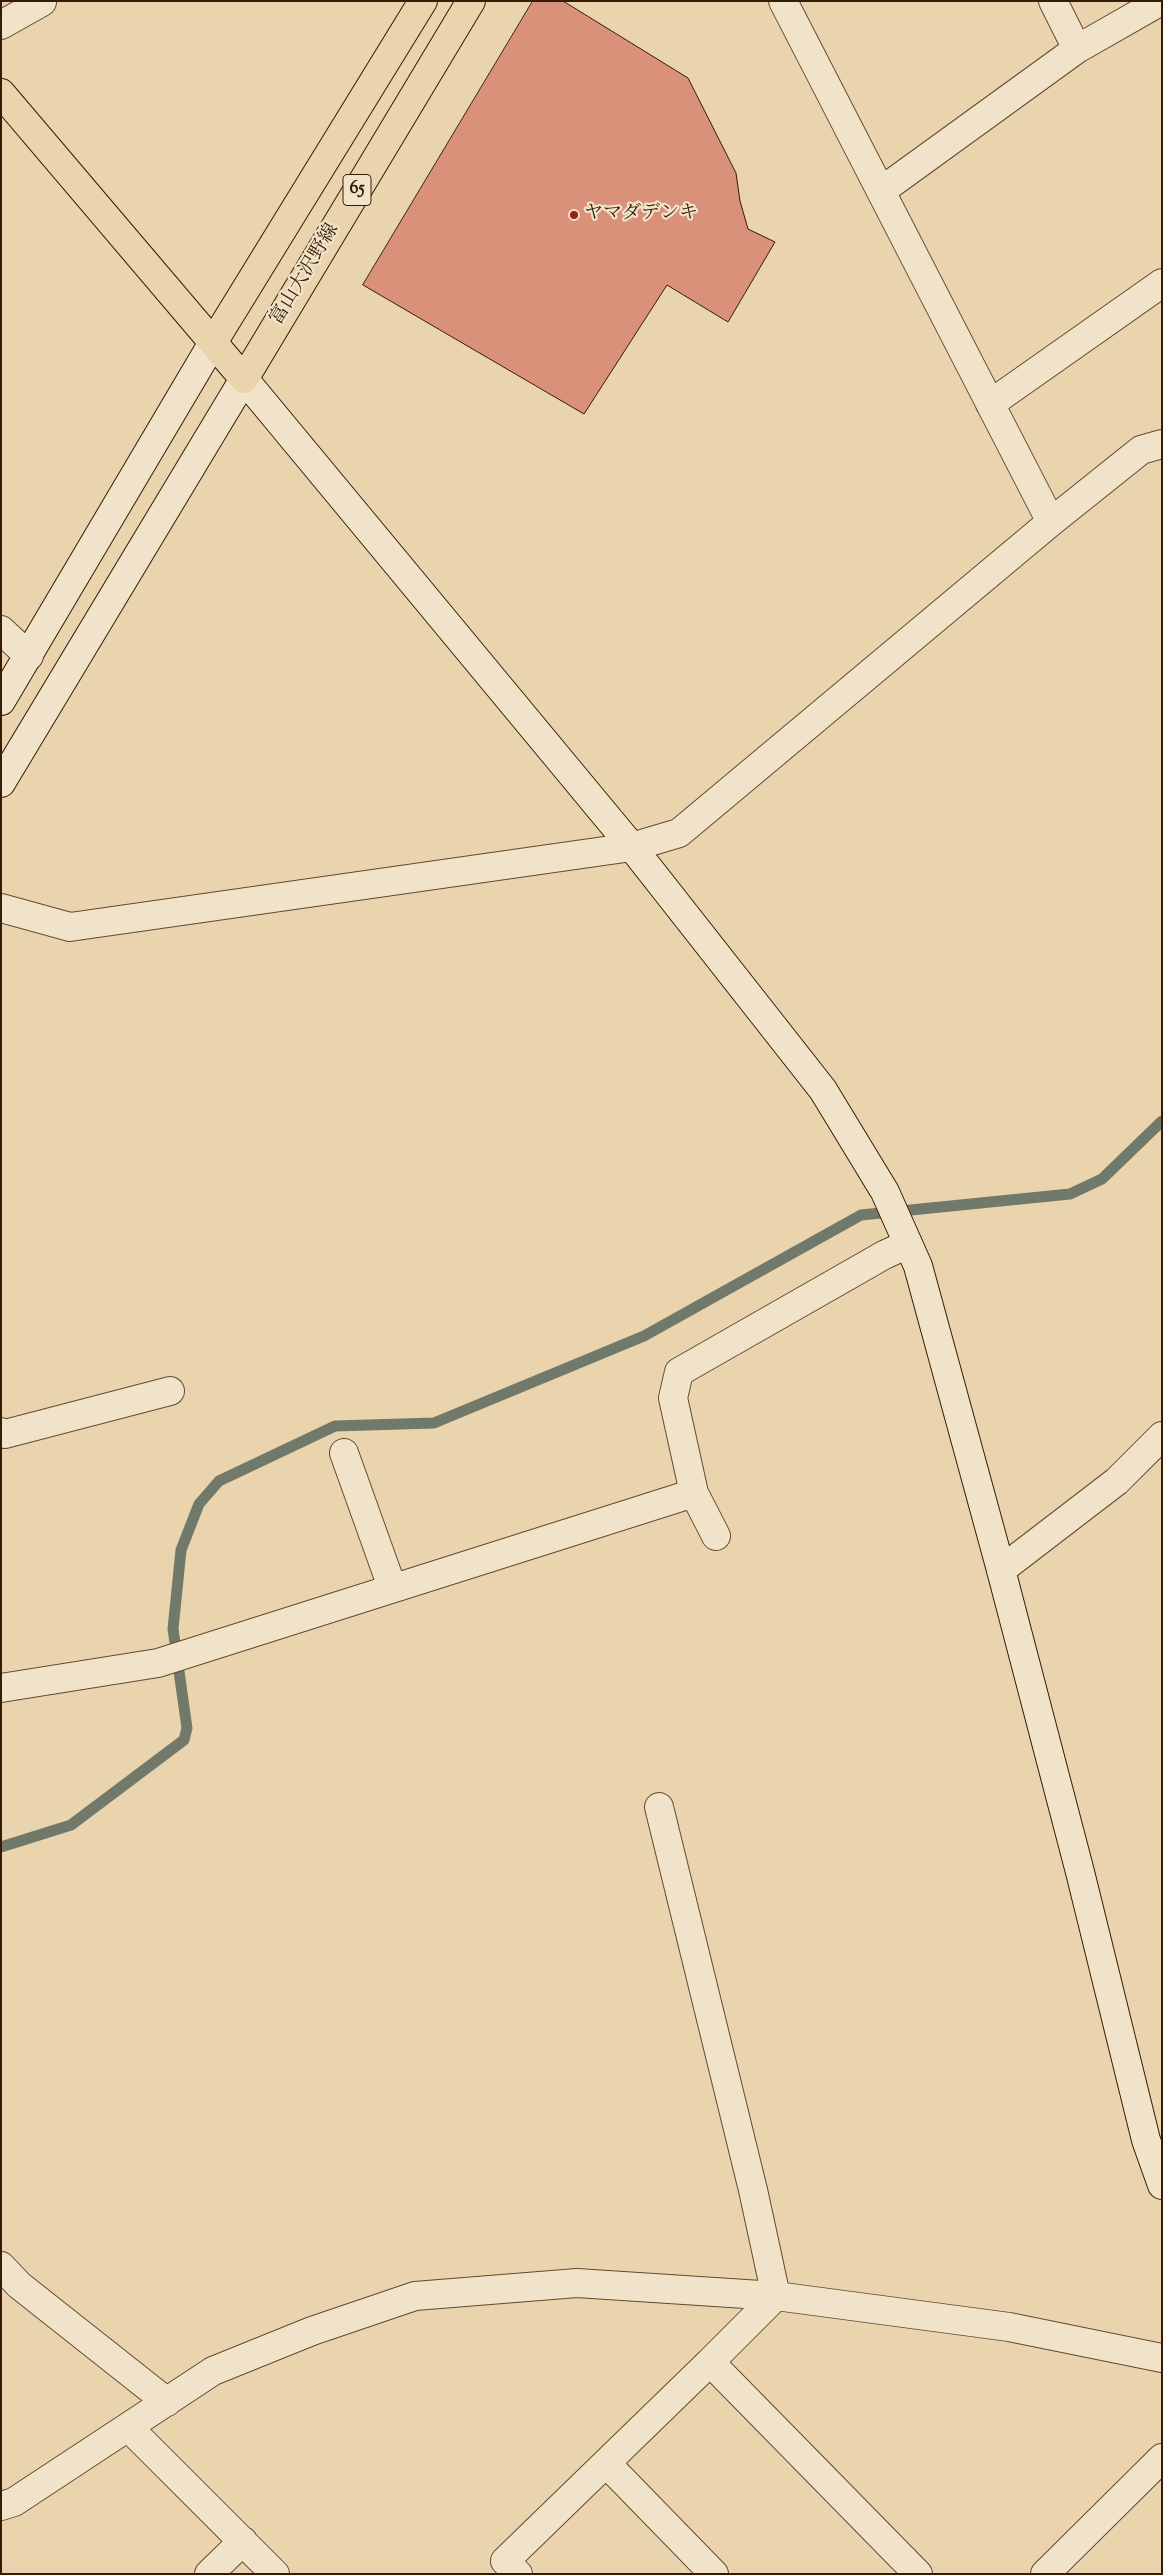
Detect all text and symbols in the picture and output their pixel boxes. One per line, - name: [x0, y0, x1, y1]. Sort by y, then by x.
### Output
- road number: 65: [343, 174, 371, 206]
- place label: ヤマダデンキ: [584, 204, 698, 226]
- marker: ヤマダデンキ: [568, 209, 580, 221]
- street label: 富山大沢野線: [267, 220, 345, 330]

